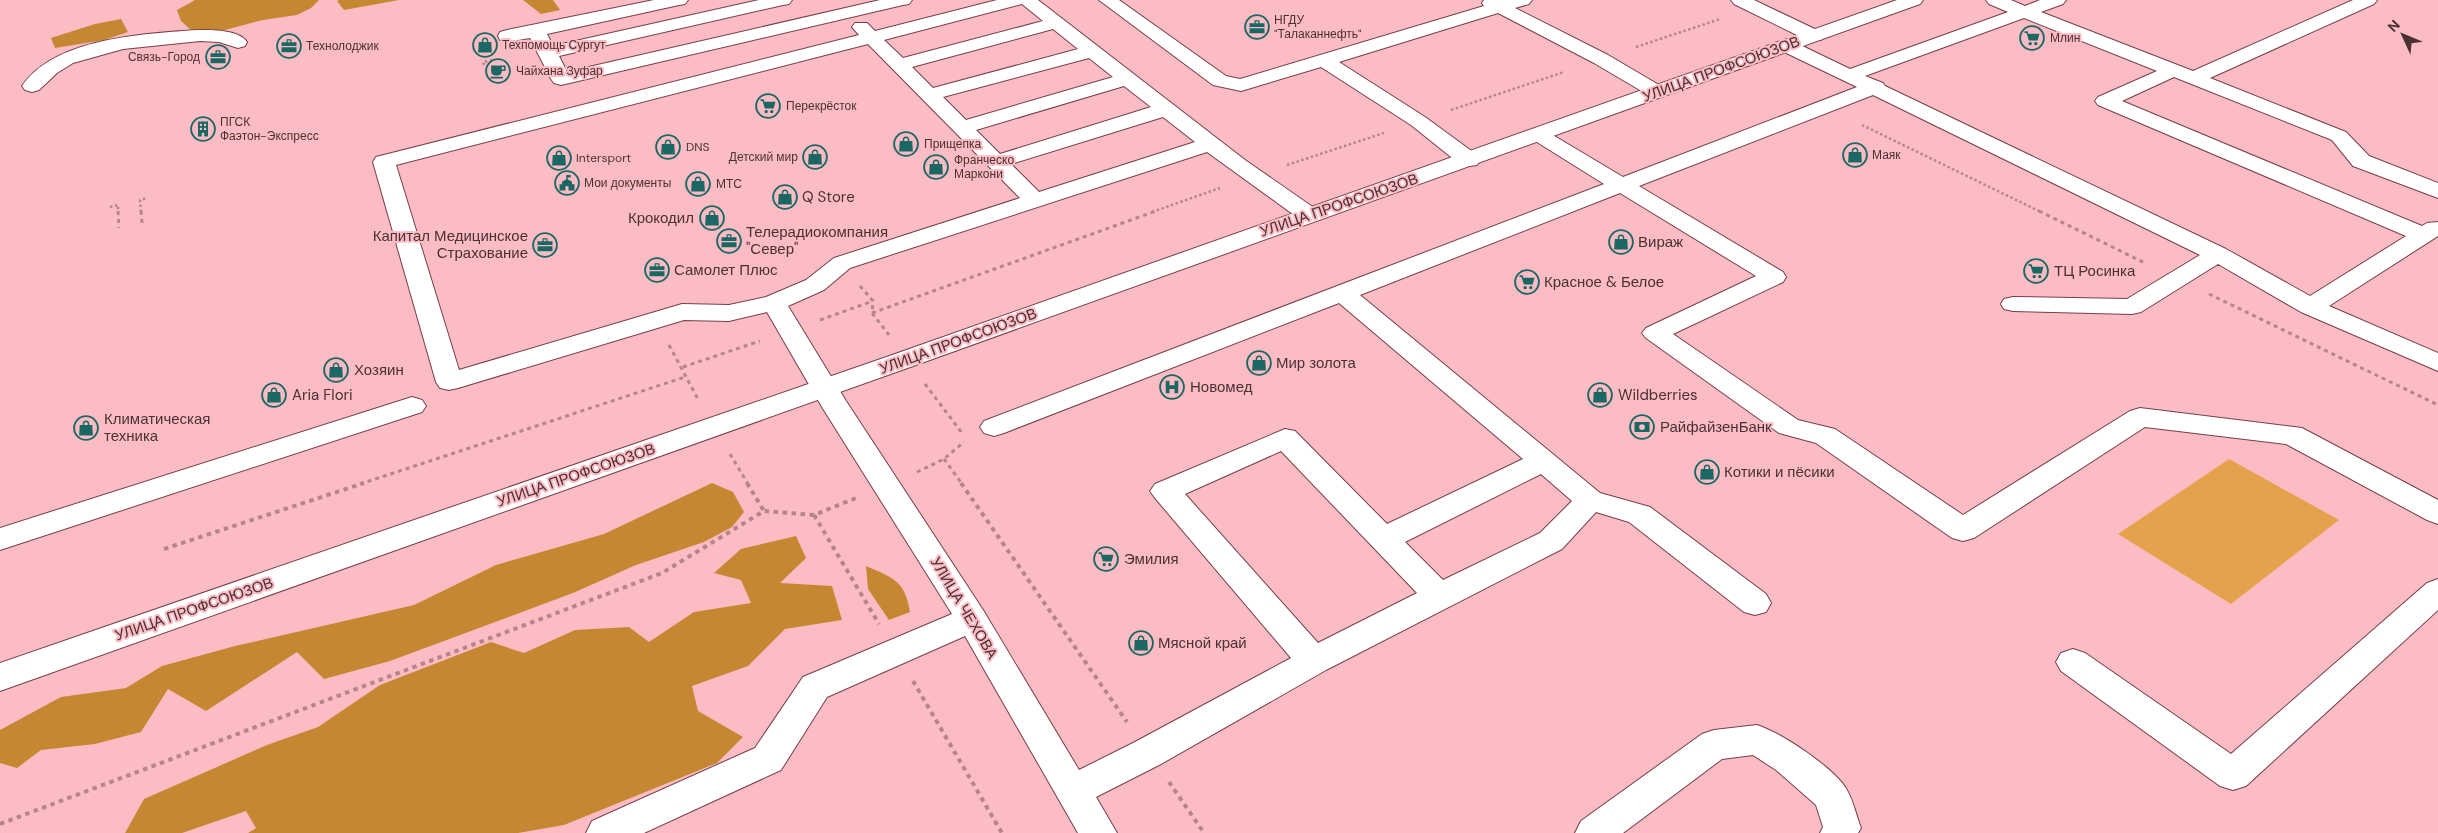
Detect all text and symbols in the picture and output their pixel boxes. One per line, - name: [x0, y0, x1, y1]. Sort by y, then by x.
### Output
- north arrow: [2378, 10, 2428, 60]
- place label: НГДУ "Талаканнефть": [1274, 12, 1362, 42]
- office icon: НГДУ "Талаканнефть": [1244, 14, 1270, 40]
- text: N: [2384, 16, 2404, 36]
- supermarket icon: Млин: [2019, 25, 2045, 51]
- place label: Млин: [2050, 30, 2080, 46]
- street label: УЛИЦА ПРОФСОЮЗОВ: [1640, 31, 1802, 107]
- shop icon: Техпомощь Сургут: [472, 32, 498, 58]
- office icon: Технолоджик: [276, 33, 302, 59]
- place label: Техпомощь Сургут: [502, 37, 606, 53]
- place label: Технолоджик: [306, 38, 379, 54]
- office icon: Связь-Город: [205, 44, 231, 70]
- place label: Связь-Город: [128, 49, 200, 65]
- cafe icon: Чайхана Зуфар: [485, 58, 511, 84]
- place label: Чайхана Зуфар: [516, 63, 603, 79]
- supermarket icon: Перекрёсток: [755, 93, 781, 119]
- place label: Перекрёсток: [786, 98, 857, 114]
- place label: ПГСК Фаэтон-Экспресс: [220, 114, 319, 144]
- building icon: ПГСК Фаэтон-Экспресс: [190, 116, 216, 142]
- shop icon: Прищепка: [893, 131, 919, 157]
- shop icon: DNS: [655, 134, 681, 160]
- place label: Прищепка: [924, 136, 981, 152]
- place label: DNS: [686, 139, 710, 155]
- shop icon: Маяк: [1842, 142, 1868, 168]
- shop icon: Детский мир: [802, 144, 828, 170]
- shop icon: Intersport: [546, 145, 572, 171]
- place label: Маяк: [1872, 147, 1901, 163]
- place label: Детский мир: [729, 149, 798, 165]
- place label: Intersport: [576, 150, 632, 166]
- place label: Франческо Маркони: [954, 152, 1014, 182]
- shop icon: Франческо Маркони: [923, 154, 949, 180]
- street label: УЛИЦА ПРОФСОЮЗОВ: [1257, 168, 1421, 242]
- public building icon: Мои документы: [554, 170, 580, 196]
- shop icon: МТС: [685, 171, 711, 197]
- place label: Мои документы: [584, 175, 671, 191]
- place label: МТС: [716, 176, 742, 192]
- shop icon: Q Store: [772, 184, 798, 210]
- place label: Q Store: [802, 187, 855, 207]
- shop icon: Крокодил: [699, 205, 725, 231]
- place label: Крокодил: [628, 208, 694, 228]
- place label: Телерадиокомпания "Север": [746, 222, 888, 259]
- place label: Капитал Медицинское Страхование: [373, 226, 528, 263]
- office icon: Телерадиокомпания "Север": [716, 228, 742, 254]
- shop icon: Вираж: [1608, 229, 1634, 255]
- office icon: Капитал Медицинское Страхование: [532, 232, 558, 258]
- place label: Вираж: [1638, 232, 1683, 252]
- office icon: Самолет Плюс: [644, 257, 670, 283]
- supermarket icon: ТЦ Росинка: [2023, 258, 2049, 284]
- place label: Самолет Плюс: [674, 260, 778, 280]
- place label: ТЦ Росинка: [2054, 261, 2136, 281]
- supermarket icon: Красное & Белое: [1514, 269, 1540, 295]
- place label: Красное & Белое: [1544, 272, 1664, 292]
- street label: УЛИЦА ПРОФСОЮЗОВ: [877, 303, 1039, 379]
- shop icon: Мир золота: [1246, 350, 1272, 376]
- place label: Мир золота: [1276, 353, 1357, 373]
- shop icon: Хозяин: [323, 357, 349, 383]
- place label: Хозяин: [354, 360, 404, 380]
- hospital icon: Новомед: [1159, 374, 1185, 400]
- place label: Новомед: [1190, 377, 1253, 397]
- shop icon: Aria Flori: [261, 382, 287, 408]
- shop icon: Wildberries: [1587, 382, 1613, 408]
- place label: Aria Flori: [292, 385, 353, 405]
- place label: Wildberries: [1618, 385, 1698, 405]
- place label: Климатическая техника: [104, 409, 210, 446]
- bank icon: РайфайзенБанк: [1629, 414, 1655, 440]
- shop icon: Климатическая техника: [73, 415, 99, 441]
- place label: РайфайзенБанк: [1660, 417, 1772, 437]
- street label: УЛИЦА ПРОФСОЮЗОВ: [494, 438, 658, 512]
- shop icon: Котики и пёсики: [1694, 459, 1720, 485]
- place label: Котики и пёсики: [1724, 462, 1835, 482]
- supermarket icon: Эмилия: [1093, 546, 1119, 572]
- place label: Эмилия: [1124, 549, 1179, 569]
- street label: УЛИЦА ЧЕХОВА: [926, 553, 1002, 663]
- street label: УЛИЦА ПРОФСОЮЗОВ: [112, 572, 276, 646]
- shop icon: Мясной край: [1128, 630, 1154, 656]
- place label: Мясной край: [1158, 633, 1247, 653]

